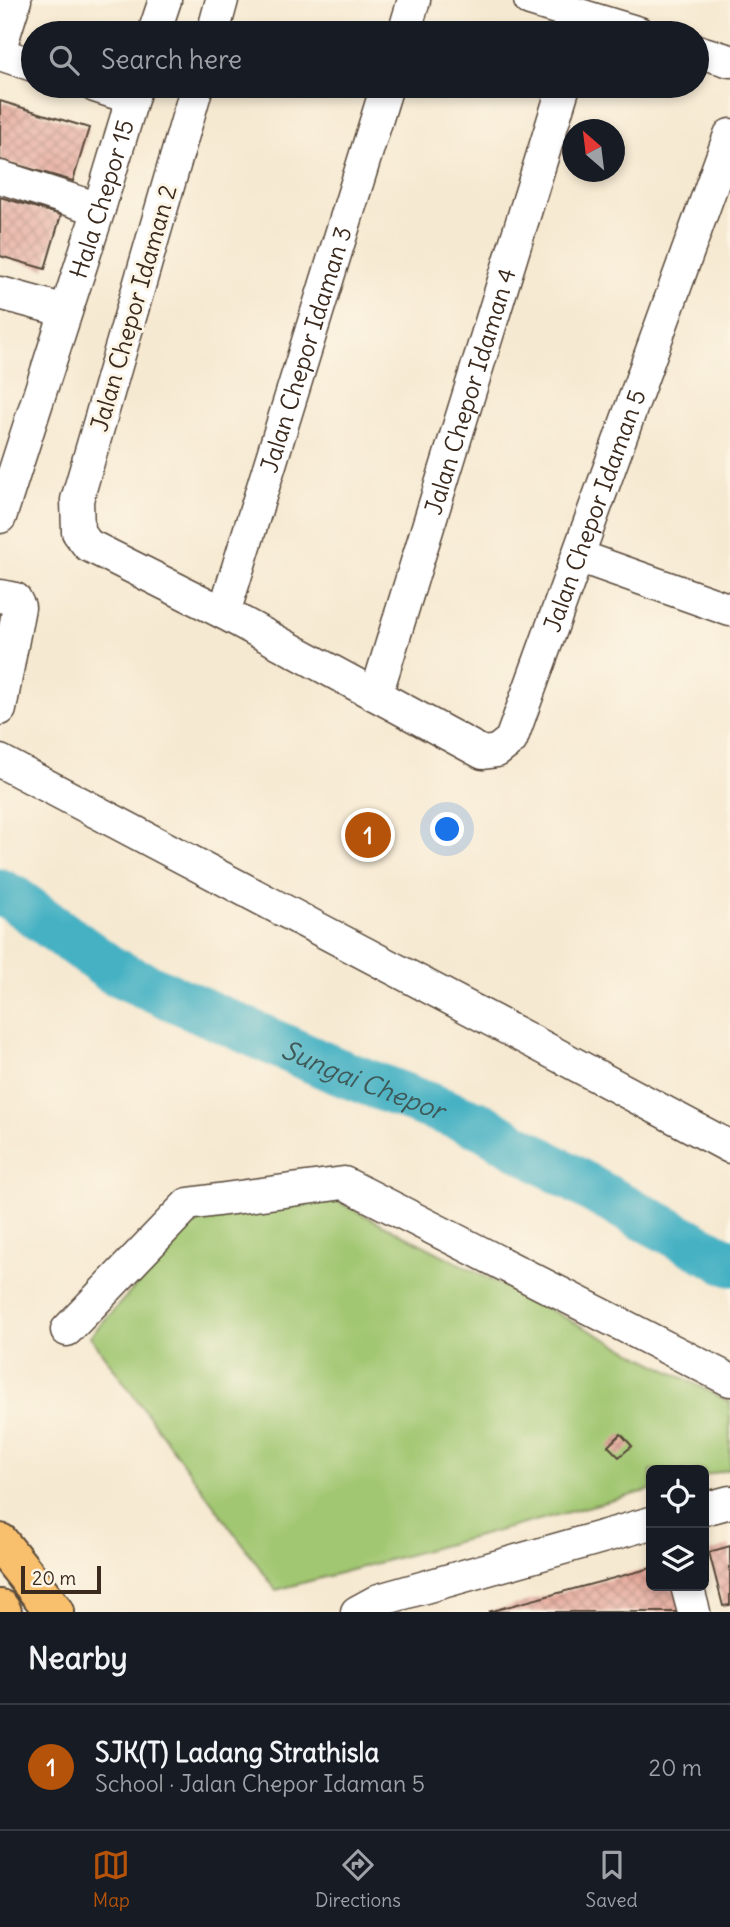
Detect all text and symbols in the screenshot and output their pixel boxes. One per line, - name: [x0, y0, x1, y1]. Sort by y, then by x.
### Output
- search box: [21, 21, 709, 98]
- icon: search: [45, 41, 83, 79]
- text: Search here: [101, 43, 242, 76]
- street label: Hala Chepor 15: [63, 116, 140, 282]
- north arrow: [562, 119, 625, 182]
- street label: Jalan Chepor Idaman 2: [83, 181, 183, 435]
- street label: Jalan Chepor Idaman 3: [253, 223, 358, 476]
- street label: Jalan Chepor Idaman 4: [418, 264, 522, 518]
- street label: Jalan Chepor Idaman 5: [536, 385, 652, 636]
- pin: 1: [345, 809, 391, 861]
- your location: [430, 812, 464, 846]
- water label: Sungai Chepor: [277, 1032, 452, 1128]
- map controls: [646, 1465, 709, 1591]
- button: locate: [646, 1465, 709, 1528]
- button: layers: [646, 1528, 709, 1591]
- scale bar: [21, 1563, 102, 1595]
- text: 20 m: [32, 1566, 76, 1590]
- text: Nearby: [28, 1639, 128, 1677]
- text: SJK(T) Ladang Strathisla: [95, 1736, 379, 1769]
- text: 1: [46, 1753, 56, 1782]
- text: 20 m: [649, 1753, 702, 1782]
- text: School · Jalan Chepor Idaman 5: [95, 1769, 425, 1798]
- tab: Map: [92, 1846, 130, 1912]
- tab: Directions: [315, 1846, 401, 1912]
- tab: Saved: [586, 1846, 638, 1912]

